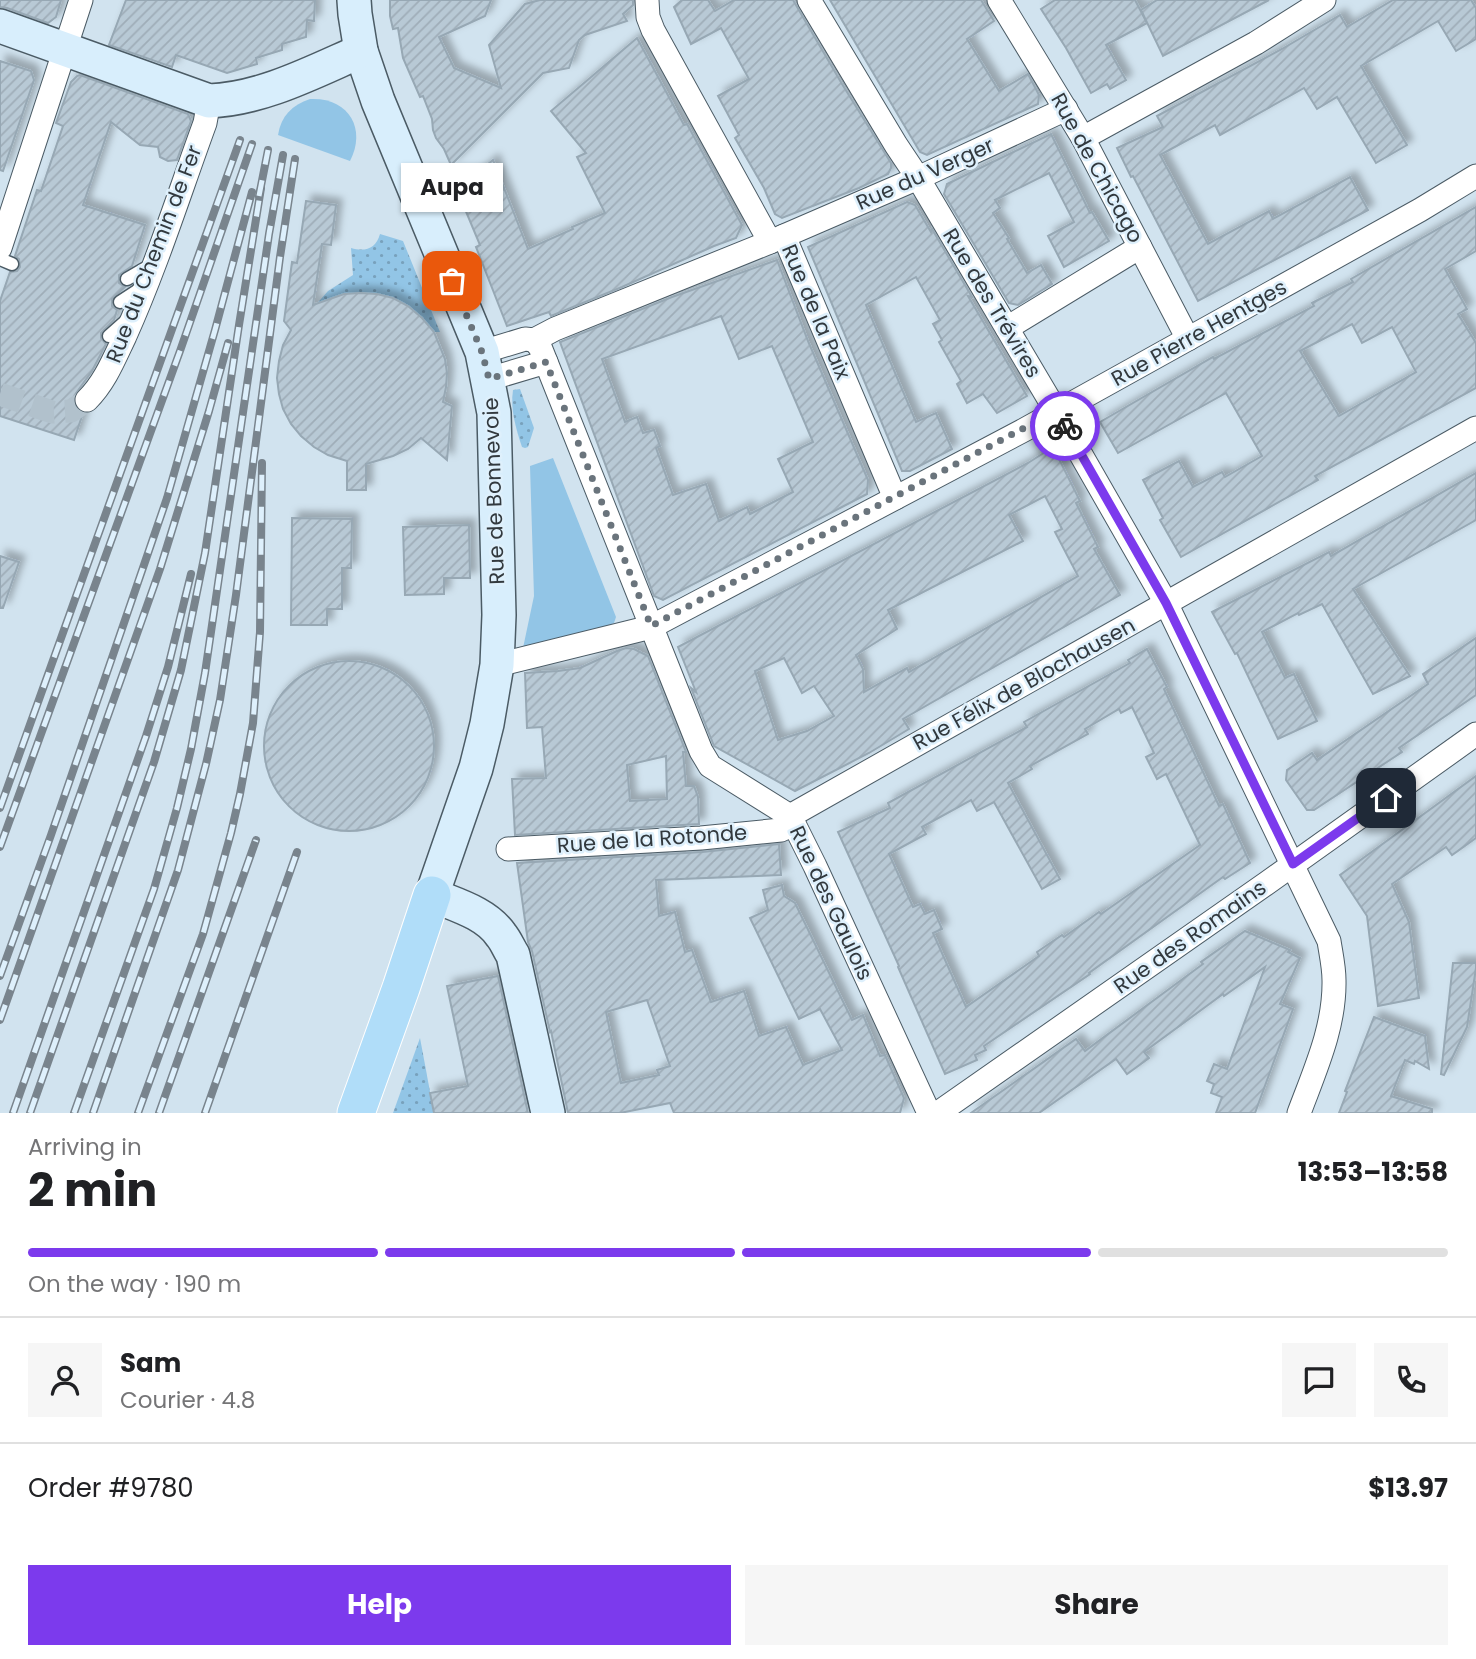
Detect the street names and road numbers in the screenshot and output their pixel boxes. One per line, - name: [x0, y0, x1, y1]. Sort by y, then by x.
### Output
- street label: Rue de Chicago: [1044, 88, 1151, 248]
- street label: Rue du Verger: [851, 130, 999, 217]
- street label: Rue du Chemin de Fer: [99, 141, 208, 367]
- street label: Rue des Trévires: [936, 223, 1049, 383]
- street label: Rue de la Paix: [775, 240, 858, 384]
- street label: Rue Pierre Hentges: [1106, 272, 1292, 393]
- street label: Rue de Bonnevoie: [476, 397, 511, 585]
- street label: Rue Félix de Blochausen: [907, 610, 1140, 757]
- street label: Rue de la Rotonde: [556, 817, 748, 860]
- street label: Rue des Gaulois: [783, 821, 880, 985]
- street label: Rue des Romains: [1108, 873, 1272, 1000]

